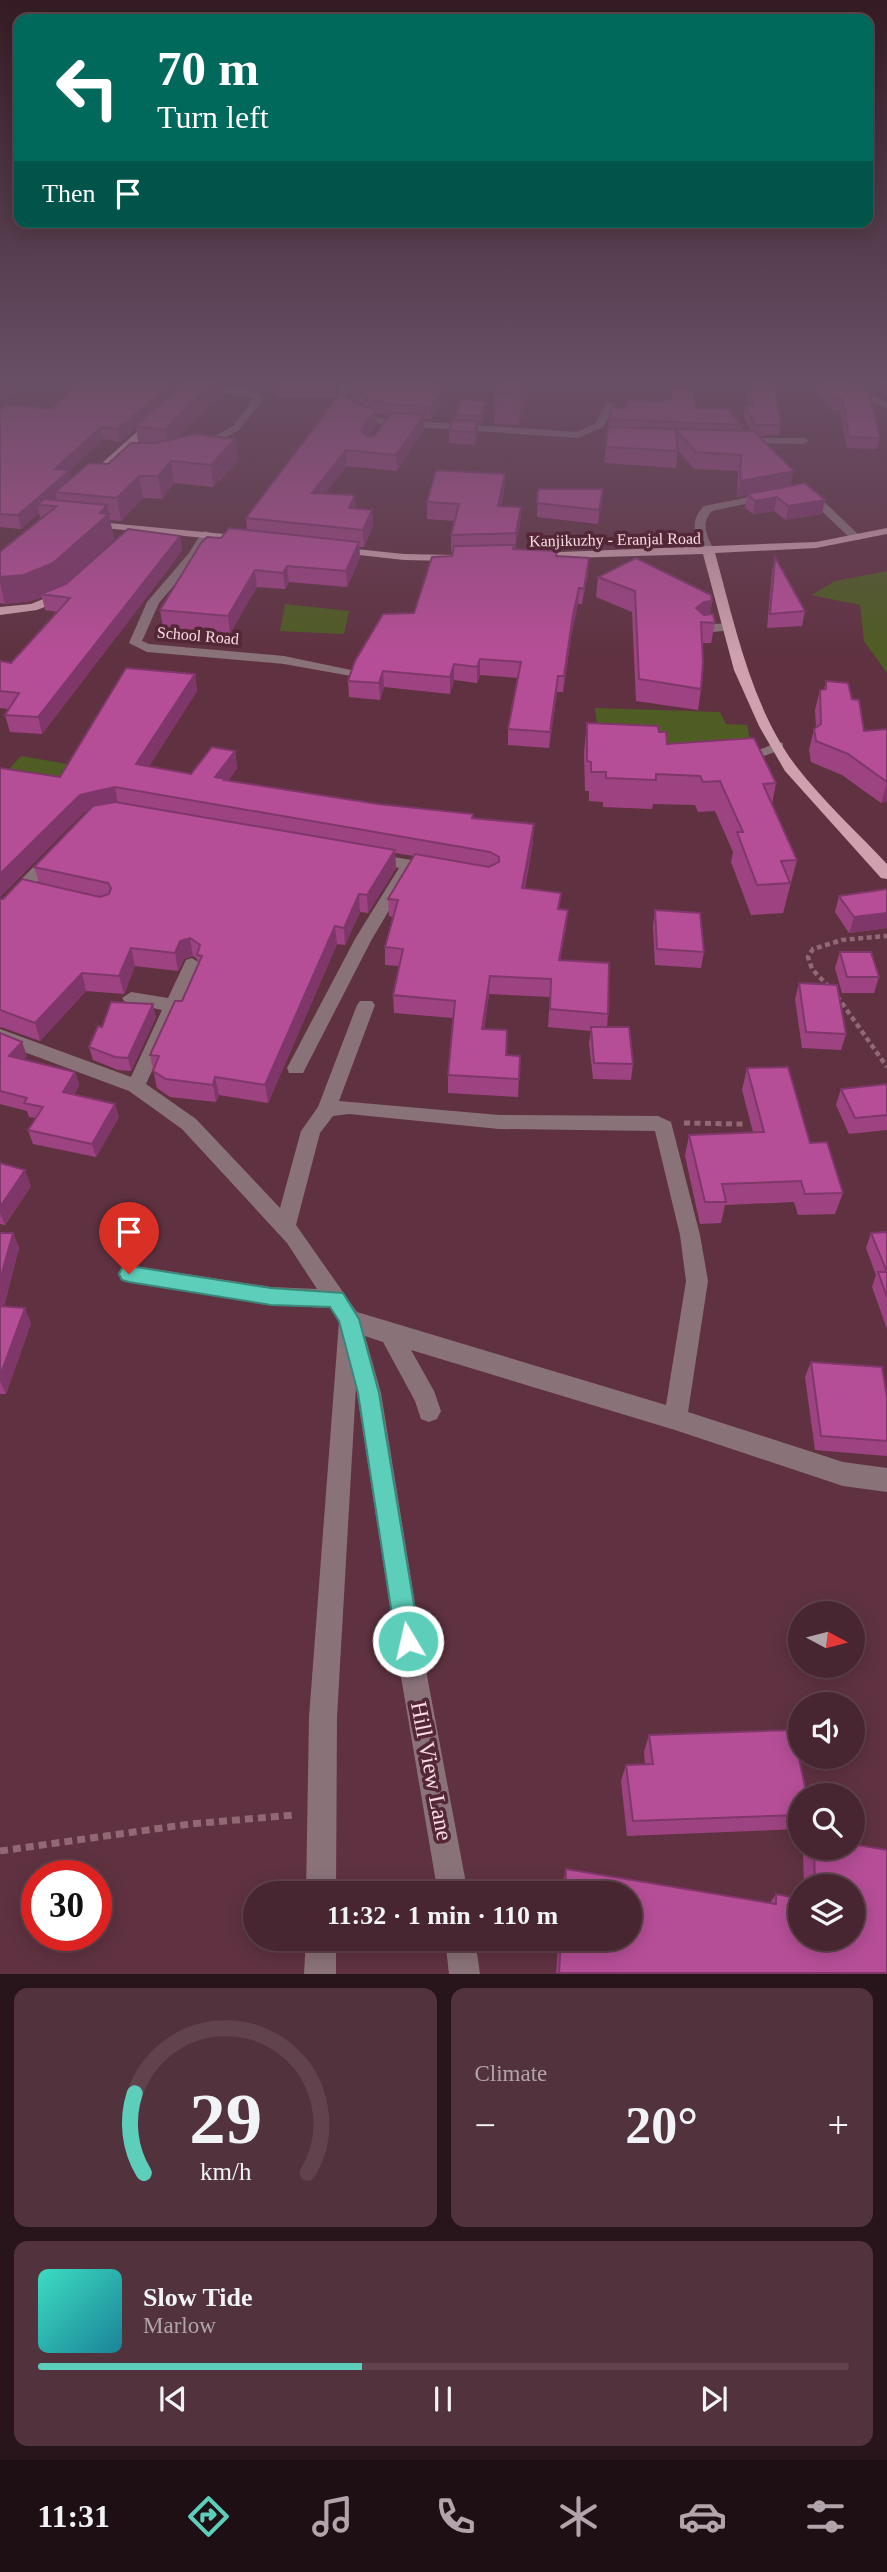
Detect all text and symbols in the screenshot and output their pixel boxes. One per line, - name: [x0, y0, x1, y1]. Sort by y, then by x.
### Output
- text: 70 m: [157, 41, 259, 96]
- icon: left: [42, 42, 133, 133]
- text: Turn left: [157, 99, 269, 135]
- icon: arrive: [109, 175, 147, 213]
- text: Then: [42, 179, 95, 208]
- street label: Kanjikuzhy - Eranjal Road: [529, 530, 701, 550]
- street label: School Road: [156, 623, 240, 648]
- pin: [99, 1202, 159, 1274]
- icon: arrive: [110, 1213, 148, 1251]
- north arrow: [788, 1601, 864, 1678]
- map controls: [788, 1601, 865, 1951]
- position arrow: [371, 1604, 445, 1678]
- button: sound: [788, 1692, 865, 1769]
- street label: Hill View Lane: [406, 1699, 457, 1843]
- button: search: [788, 1783, 865, 1860]
- speed limit sign: 30: [21, 1860, 112, 1951]
- button: layers: [788, 1874, 865, 1951]
- text: 11:32 · 1 min · 110 m: [327, 1901, 558, 1930]
- text: Climate: [475, 2061, 547, 2086]
- text: 29: [189, 2079, 262, 2160]
- text: 20°: [625, 2097, 698, 2154]
- text: −: [475, 2104, 496, 2146]
- text: +: [828, 2104, 849, 2146]
- text: km/h: [200, 2158, 251, 2185]
- text: Slow Tide: [143, 2283, 253, 2312]
- text: Marlow: [143, 2313, 216, 2338]
- icon: previous: [154, 2380, 192, 2418]
- icon: pause: [424, 2380, 462, 2418]
- icon: next: [695, 2380, 733, 2418]
- icon: directions: [184, 2492, 233, 2541]
- icon: music: [308, 2492, 357, 2541]
- icon: phone: [431, 2492, 480, 2541]
- icon: climate: [554, 2492, 603, 2541]
- icon: car: [678, 2492, 727, 2541]
- icon: filters: [801, 2492, 850, 2541]
- text: 11:31: [37, 2498, 110, 2534]

